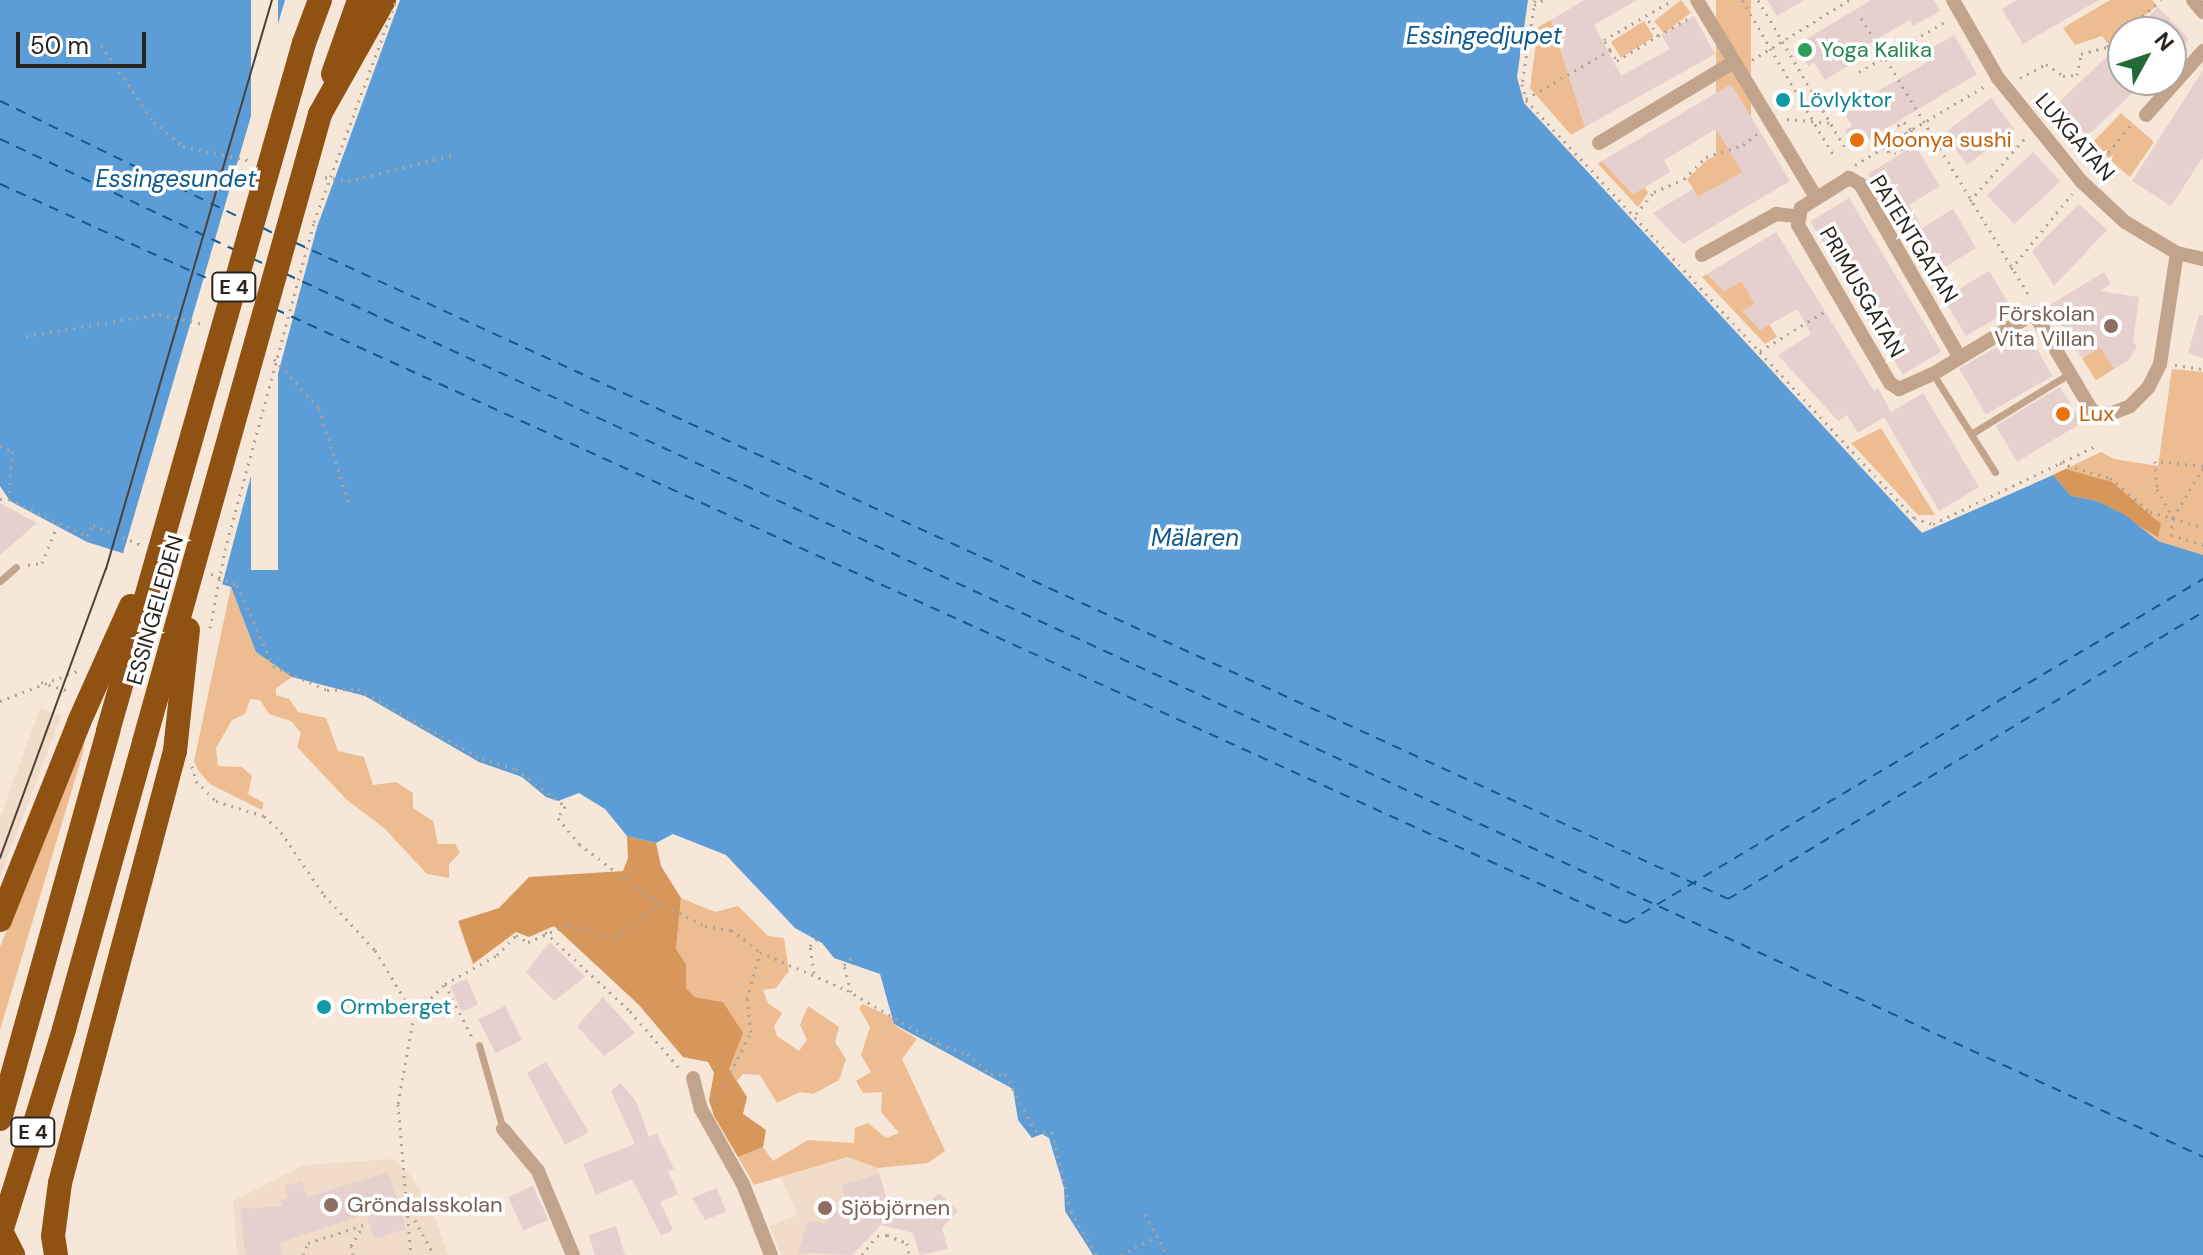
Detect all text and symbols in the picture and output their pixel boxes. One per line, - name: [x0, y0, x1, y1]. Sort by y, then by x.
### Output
- scale bar: [20, 16, 150, 66]
- north arrow: [2107, 16, 2187, 96]
- water label: Essingedjupet: [1406, 22, 1562, 50]
- text: N: [2148, 26, 2180, 57]
- text: 50 m: [30, 30, 89, 61]
- place label: Yoga Kalika: [1821, 37, 1932, 63]
- marker: Yoga Kalika: [1796, 41, 1814, 59]
- place label: Lövlyktor: [1799, 87, 1892, 113]
- street label: LUXGATAN: [2030, 88, 2120, 186]
- marker: Lövlyktor: [1774, 91, 1792, 109]
- place label: Moonya sushi: [1873, 127, 2012, 153]
- marker: Moonya sushi: [1848, 131, 1866, 149]
- water label: Essingesundet: [96, 165, 256, 193]
- street label: PATENTGATAN: [1864, 170, 1964, 308]
- street label: PRIMUSGATAN: [1814, 222, 1910, 362]
- road number: E 4: [210, 271, 258, 303]
- place label: Förskolan Vita Villan: [1994, 300, 2095, 352]
- marker: Förskolan Vita Villan: [2102, 317, 2120, 335]
- place label: Lux: [2079, 401, 2114, 427]
- marker: Lux: [2054, 405, 2072, 423]
- water label: Mälaren: [1151, 524, 1239, 552]
- street label: ESSINGELEDEN: [121, 532, 189, 688]
- place label: Ormberget: [340, 994, 451, 1020]
- marker: Ormberget: [315, 998, 333, 1016]
- road number: E 4: [9, 1116, 57, 1148]
- place label: Gröndalsskolan: [347, 1192, 503, 1218]
- place label: Sjöbjörnen: [841, 1195, 950, 1221]
- marker: Gröndalsskolan: [322, 1196, 340, 1214]
- marker: Sjöbjörnen: [816, 1199, 834, 1217]

